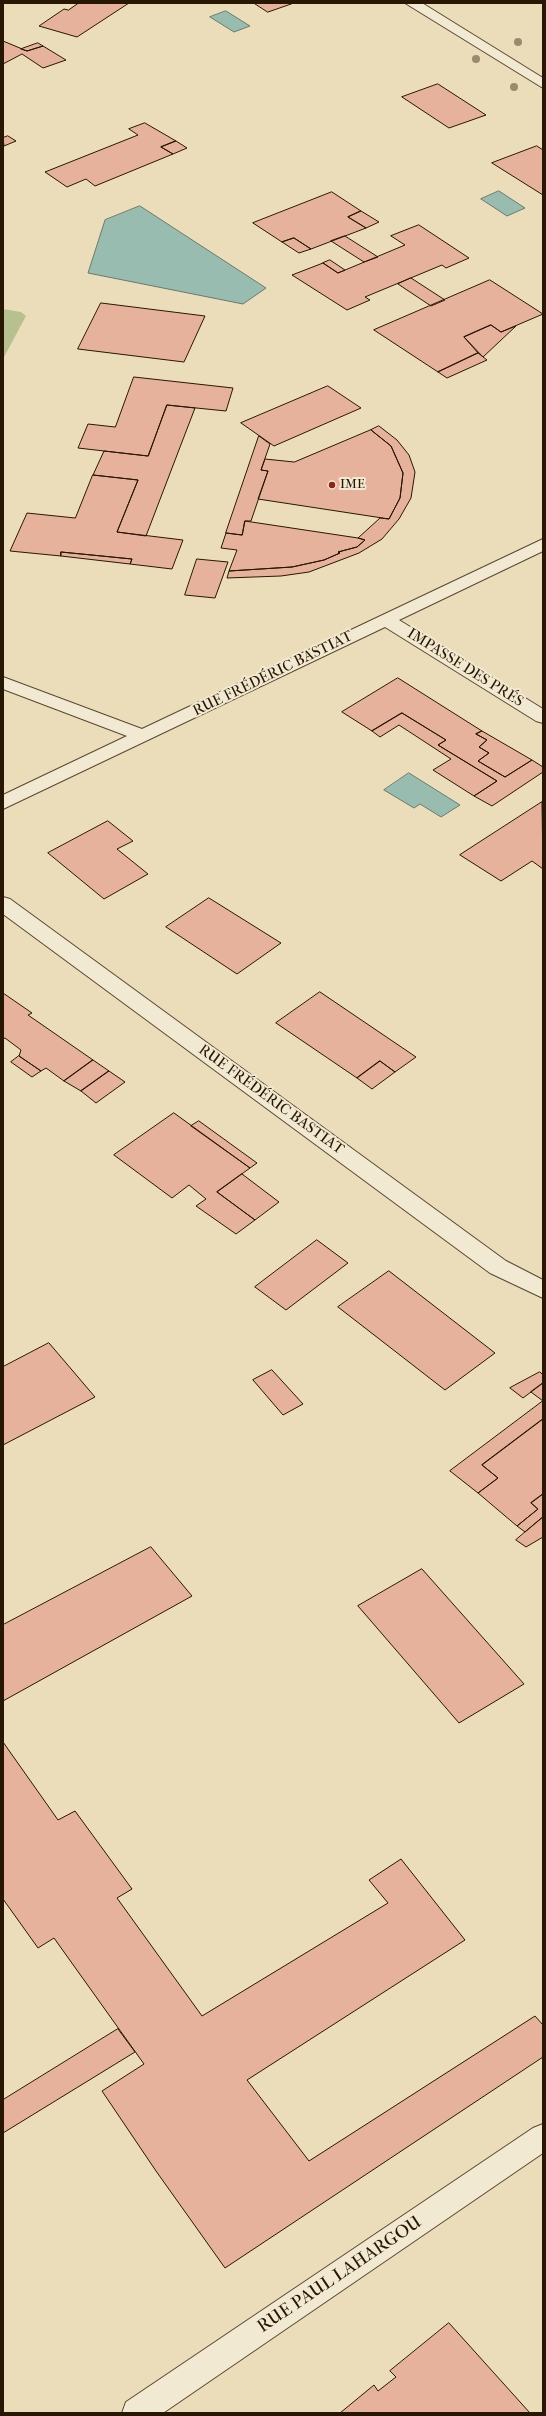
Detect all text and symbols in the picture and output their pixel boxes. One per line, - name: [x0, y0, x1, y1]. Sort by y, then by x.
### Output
- place label: IME: [340, 477, 365, 493]
- marker: IME: [327, 480, 337, 490]
- street label: IMPASSE DES PRÉS: [403, 625, 527, 711]
- street label: RUE FRÉDÉRIC BASTIAT: [190, 627, 356, 721]
- street label: RUE FRÉDÉRIC BASTIAT: [195, 1041, 347, 1159]
- street label: RUE PAUL LAHARGOU: [254, 2212, 426, 2338]

